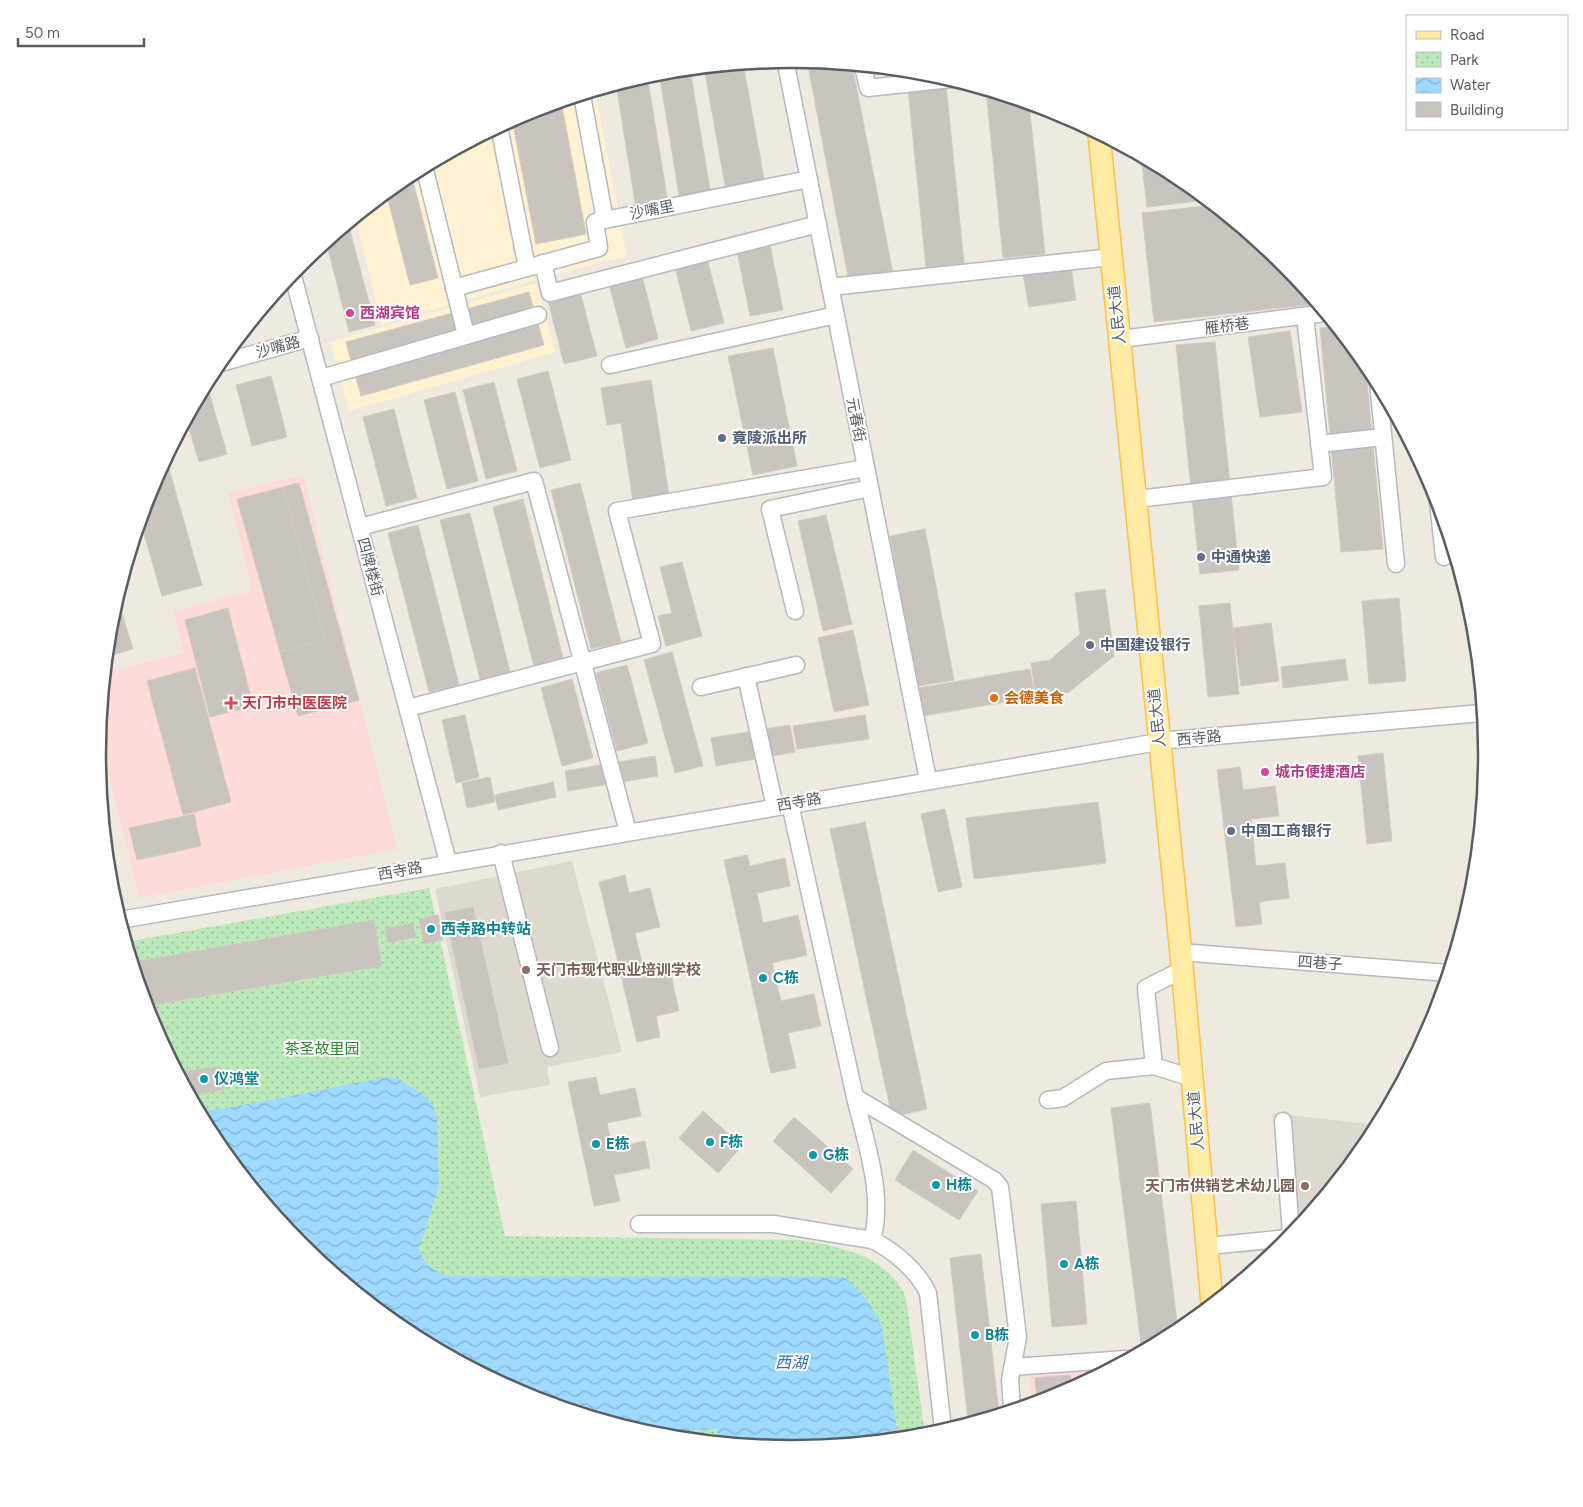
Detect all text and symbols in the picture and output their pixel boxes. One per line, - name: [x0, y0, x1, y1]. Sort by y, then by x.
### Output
- scale bar: [18, 15, 144, 47]
- legend: [1406, 15, 1568, 130]
- text: 50 m: [25, 24, 60, 42]
- text: Road: [1450, 26, 1485, 44]
- text: Park: [1450, 51, 1479, 69]
- text: Water: [1450, 76, 1490, 94]
- text: Building: [1450, 101, 1504, 119]
- street label: 沙嘴里: [628, 197, 676, 223]
- street label: 人民大道: [1105, 284, 1129, 346]
- place label: 西湖宾馆: [360, 304, 420, 322]
- marker: 西湖宾馆: [344, 307, 356, 319]
- street label: 雁桥巷: [1204, 314, 1250, 338]
- street label: 沙嘴路: [254, 332, 302, 362]
- street label: 元春街: [843, 396, 869, 444]
- place label: 竟陵派出所: [732, 429, 807, 447]
- marker: 竟陵派出所: [716, 432, 728, 444]
- street label: 四牌楼街: [354, 536, 386, 598]
- place label: 中通快递: [1211, 548, 1271, 566]
- marker: 中通快递: [1195, 551, 1207, 563]
- place label: 中国建设银行: [1100, 636, 1190, 654]
- marker: 中国建设银行: [1084, 639, 1096, 651]
- street label: 人民大道: [1145, 687, 1169, 749]
- place label: 会德美食: [1004, 689, 1064, 707]
- marker: 会德美食: [988, 692, 1000, 704]
- place label: 天门市中医医院: [242, 694, 347, 712]
- marker: 天门市中医医院: [224, 696, 238, 710]
- street label: 西寺路: [1176, 727, 1222, 749]
- place label: 城市便捷酒店: [1275, 763, 1365, 781]
- marker: 城市便捷酒店: [1259, 766, 1271, 778]
- street label: 西寺路: [775, 789, 823, 815]
- place label: 中国工商银行: [1241, 822, 1331, 840]
- marker: 中国工商银行: [1225, 825, 1237, 837]
- street label: 西寺路: [376, 858, 424, 884]
- place label: 西寺路中转站: [441, 920, 531, 938]
- marker: 西寺路中转站: [425, 923, 437, 935]
- street label: 四巷子: [1297, 952, 1343, 974]
- place label: 天门市现代职业培训学校: [536, 961, 701, 979]
- marker: 天门市现代职业培训学校: [520, 964, 532, 976]
- place label: C栋: [773, 969, 799, 987]
- marker: C栋: [757, 972, 769, 984]
- park label: 茶圣故里园: [284, 1040, 360, 1058]
- place label: 仪鸿堂: [214, 1070, 259, 1088]
- marker: 仪鸿堂: [198, 1073, 210, 1085]
- street label: 人民大道: [1184, 1090, 1208, 1152]
- place label: F栋: [720, 1133, 743, 1151]
- place label: E栋: [606, 1135, 630, 1153]
- marker: F栋: [704, 1136, 716, 1148]
- marker: E栋: [590, 1138, 602, 1150]
- place label: G栋: [823, 1146, 849, 1164]
- marker: G栋: [807, 1149, 819, 1161]
- place label: H栋: [946, 1176, 972, 1194]
- place label: 天门市供销艺术幼儿园: [1145, 1177, 1295, 1195]
- marker: H栋: [930, 1179, 942, 1191]
- marker: 天门市供销艺术幼儿园: [1299, 1180, 1311, 1192]
- place label: A栋: [1074, 1255, 1100, 1273]
- marker: A栋: [1058, 1258, 1070, 1270]
- place label: B栋: [985, 1326, 1009, 1344]
- marker: B栋: [969, 1329, 981, 1341]
- water label: 西湖: [775, 1353, 810, 1372]

